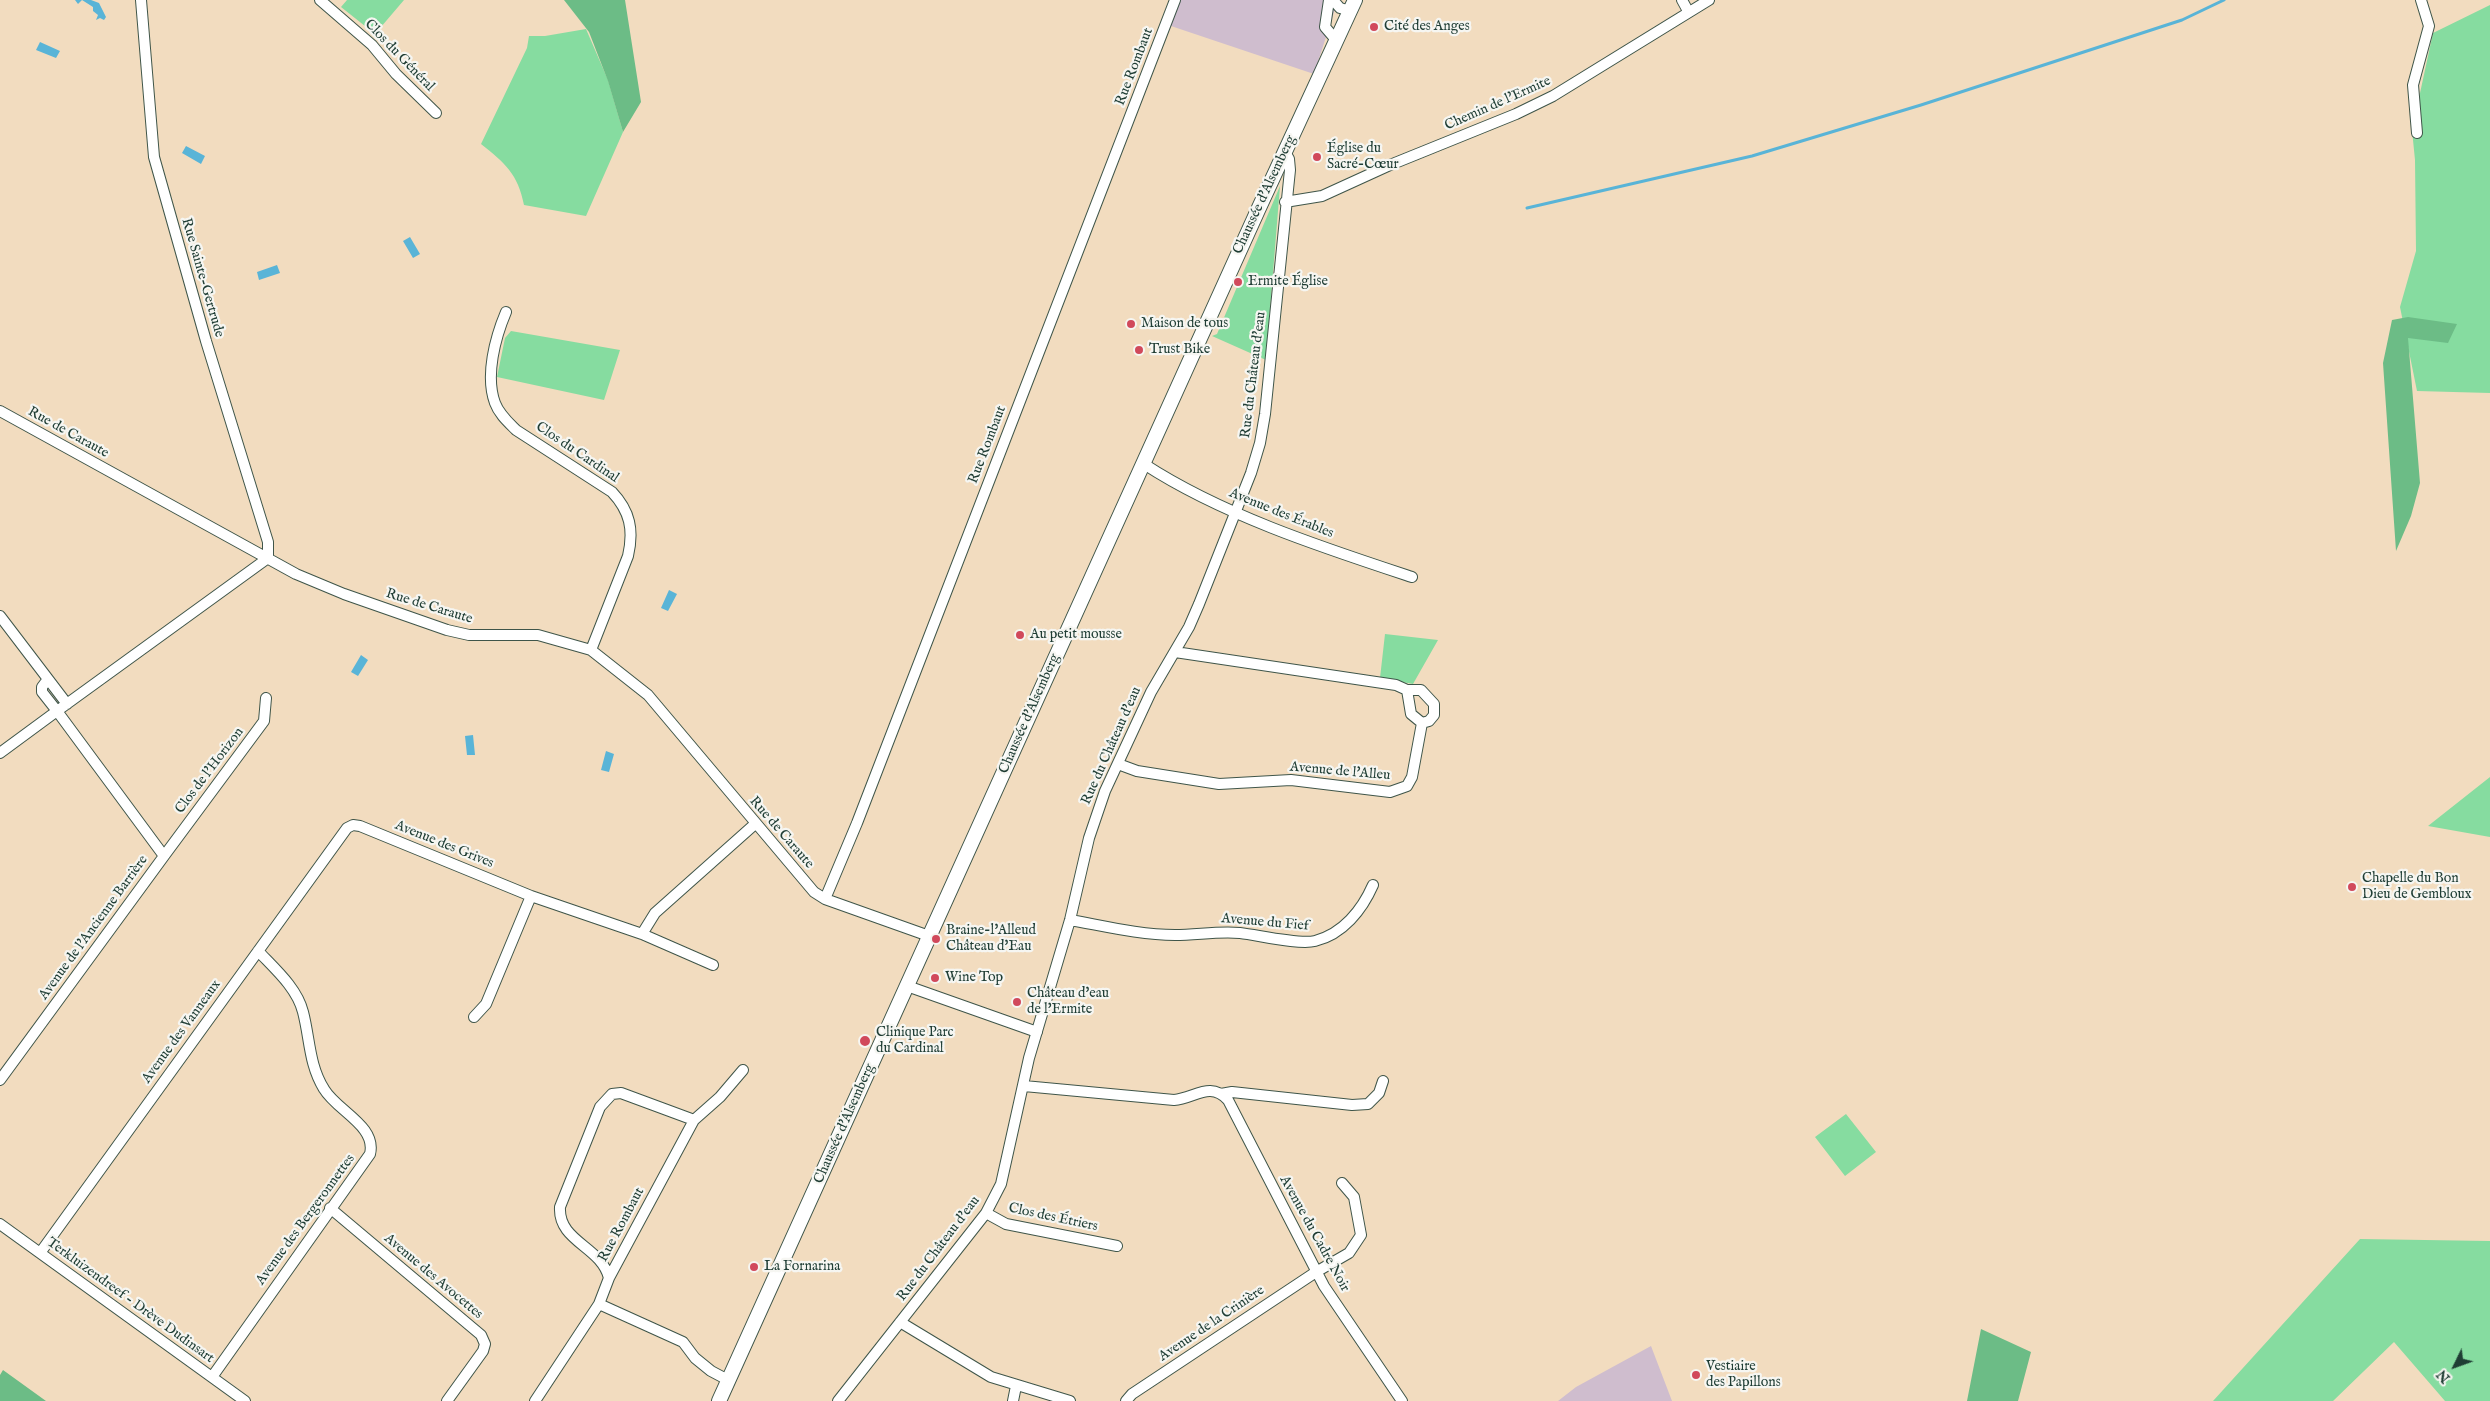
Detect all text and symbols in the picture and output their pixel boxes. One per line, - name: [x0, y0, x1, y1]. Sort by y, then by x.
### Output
- street label: Clos du Général: [360, 17, 438, 95]
- place label: Cité des Anges: [1384, 19, 1470, 35]
- marker: Cité des Anges: [1368, 21, 1380, 33]
- street label: Rue Rombaut: [1112, 26, 1158, 108]
- street label: Chemin de l'Ermite: [1442, 73, 1554, 135]
- street label: Chaussée d'Alsemberg: [1230, 133, 1300, 257]
- place label: Église du Sacré-Cœur: [1327, 141, 1399, 174]
- marker: Église du Sacré-Cœur: [1311, 151, 1323, 163]
- street label: Rue Sainte-Gertrude: [177, 216, 227, 340]
- place label: Ermite Église: [1248, 274, 1328, 290]
- marker: Ermite Église: [1232, 276, 1244, 288]
- street label: Rue du Château d'eau: [1238, 311, 1270, 439]
- place label: Maison de tous: [1141, 316, 1228, 332]
- marker: Maison de tous: [1125, 318, 1137, 330]
- place label: Trust Bike: [1149, 342, 1210, 358]
- marker: Trust Bike: [1133, 344, 1145, 356]
- street label: Rue de Caraute: [25, 404, 111, 462]
- street label: Rue Rombaut: [965, 404, 1011, 486]
- street label: Clos du Cardinal: [532, 419, 622, 487]
- street label: Avenue des Érables: [1226, 485, 1336, 543]
- street label: Rue de Caraute: [384, 586, 474, 628]
- place label: Au petit mousse: [1030, 627, 1122, 643]
- marker: Au petit mousse: [1014, 629, 1026, 641]
- street label: Chaussée d'Alsemberg: [996, 652, 1064, 776]
- street label: Rue du Château d'eau: [1078, 685, 1146, 807]
- street label: Clos de l'Horizon: [172, 725, 248, 817]
- street label: Avenue de l'Alleu: [1289, 759, 1391, 785]
- street label: Rue de Caraute: [745, 794, 817, 872]
- street label: Avenue des Grives: [392, 818, 496, 872]
- street label: Avenue de l'Ancienne Barrière: [36, 852, 152, 1004]
- place label: Chapelle du Bon Dieu de Gembloux: [2362, 871, 2472, 904]
- marker: Chapelle du Bon Dieu de Gembloux: [2346, 881, 2358, 893]
- street label: Avenue du Fief: [1221, 911, 1309, 935]
- place label: Braine-l'Alleud Château d'Eau: [946, 923, 1036, 956]
- marker: Braine-l'Alleud Château d'Eau: [930, 933, 942, 945]
- place label: Wine Top: [945, 970, 1003, 986]
- marker: Wine Top: [929, 972, 941, 984]
- street label: Avenue des Vanneaux: [139, 977, 225, 1087]
- place label: Château d'eau de l'Ermite: [1027, 986, 1109, 1019]
- marker: Château d'eau de l'Ermite: [1011, 996, 1023, 1008]
- place label: Clinique Parc du Cardinal: [876, 1025, 954, 1058]
- marker: Clinique Parc du Cardinal: [858, 1034, 872, 1048]
- street label: Chaussée d'Alsemberg: [811, 1062, 879, 1186]
- street label: Avenue des Bergeronnettes: [253, 1151, 359, 1289]
- street label: Avenue du Cadre Noir: [1275, 1173, 1353, 1295]
- street label: Rue Rombaut: [595, 1185, 649, 1265]
- street label: Rue du Château d'eau: [894, 1193, 984, 1305]
- street label: Clos des Étriers: [1007, 1200, 1099, 1236]
- street label: Avenue des Avocettes: [380, 1231, 486, 1323]
- street label: Terkluizendreef - Drève Dudinsart: [43, 1235, 217, 1367]
- place label: La Fornarina: [764, 1259, 840, 1275]
- marker: La Fornarina: [748, 1261, 760, 1273]
- street label: Avenue de la Crinière: [1156, 1282, 1268, 1366]
- north arrow: [2430, 1341, 2480, 1391]
- place label: Vestiaire des Papillons: [1706, 1359, 1781, 1391]
- text: N: [2433, 1366, 2455, 1387]
- marker: Vestiaire des Papillons: [1690, 1369, 1702, 1381]

